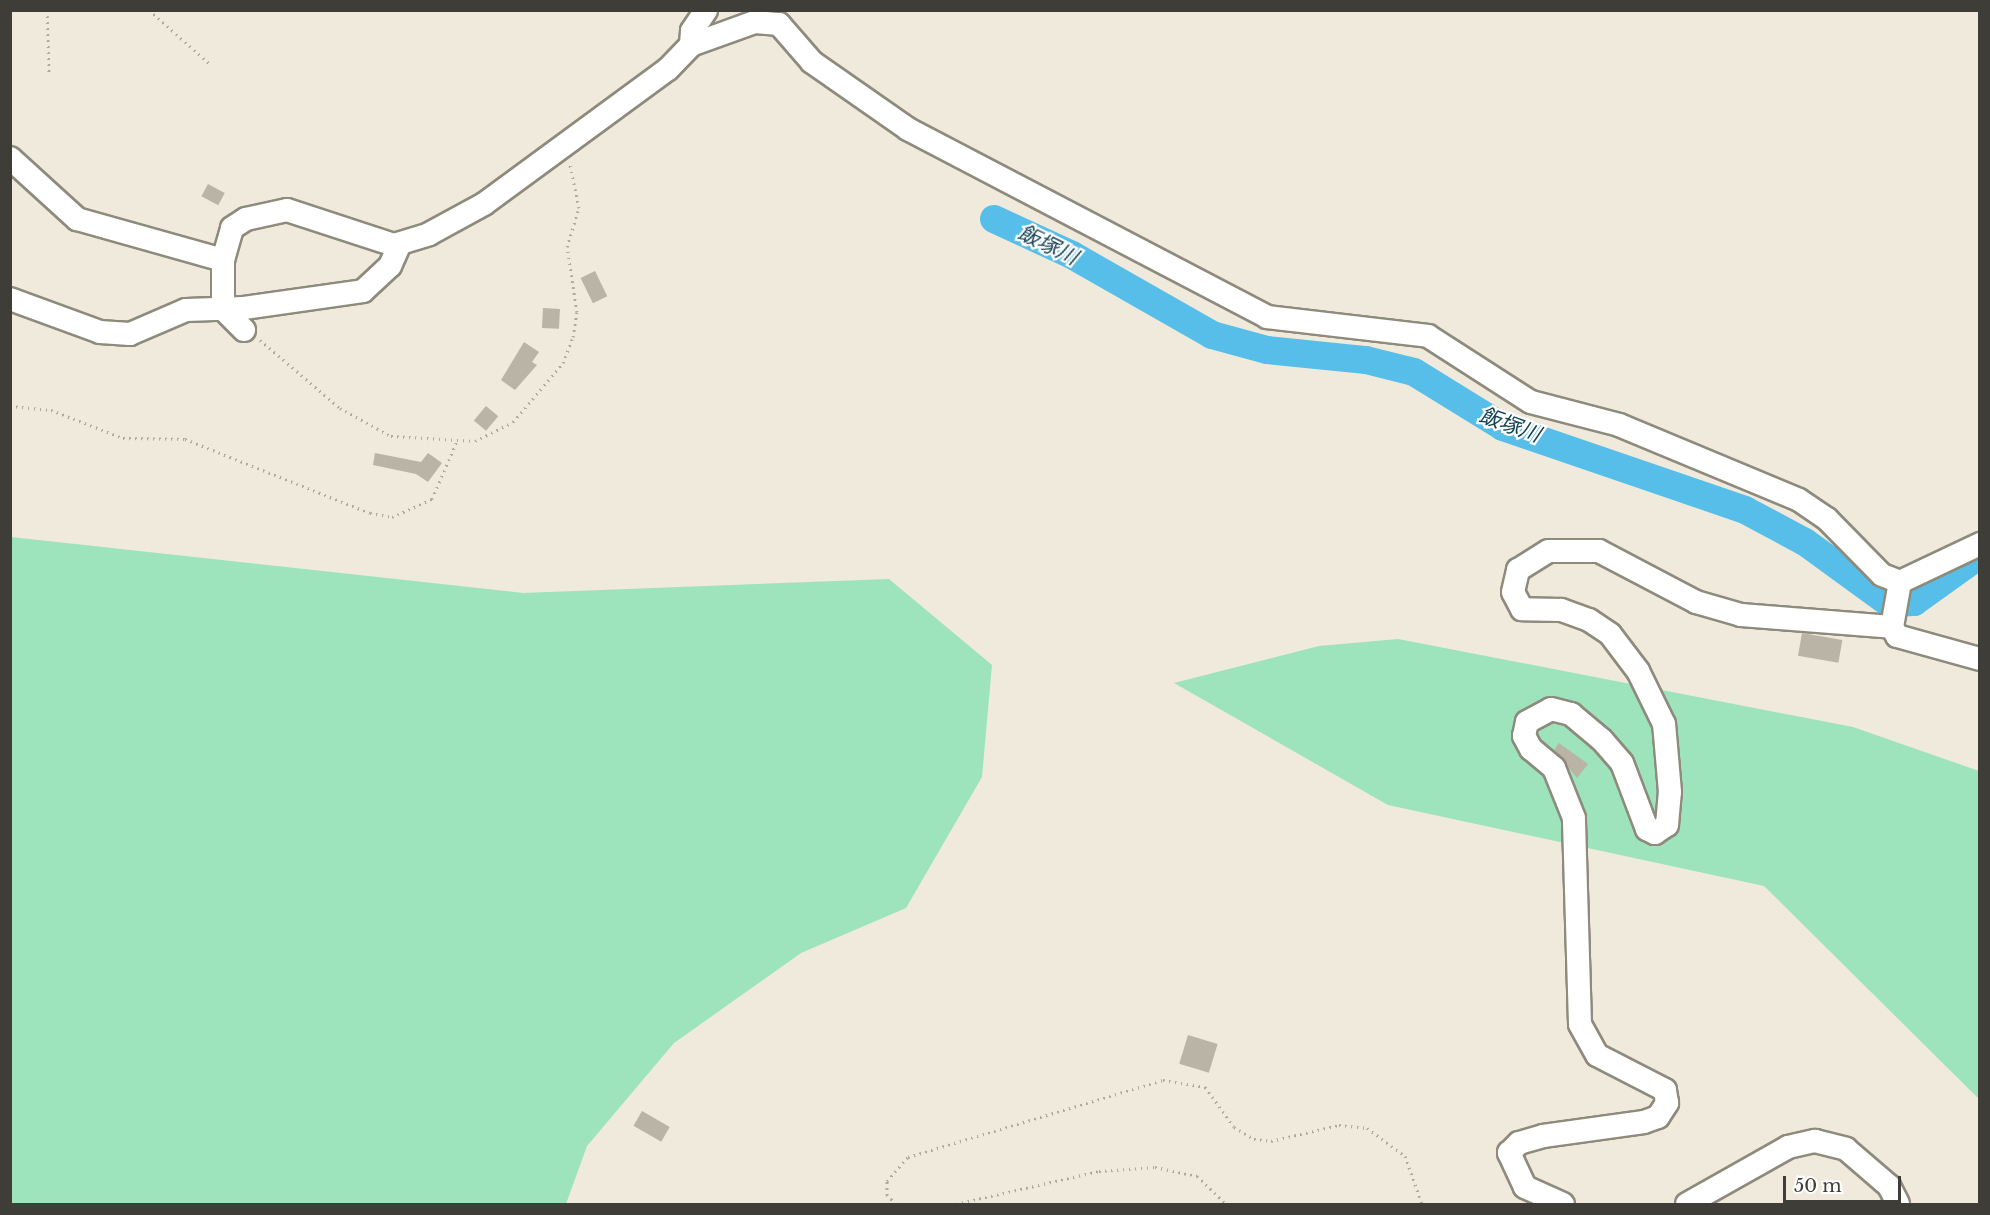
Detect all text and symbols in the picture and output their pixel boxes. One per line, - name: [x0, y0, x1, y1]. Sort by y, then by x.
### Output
- water label: 飯塚川: [1014, 220, 1082, 270]
- water label: 飯塚川: [1476, 402, 1544, 448]
- scale bar: [1786, 1164, 1904, 1202]
- text: 50 m: [1794, 1175, 1842, 1197]

